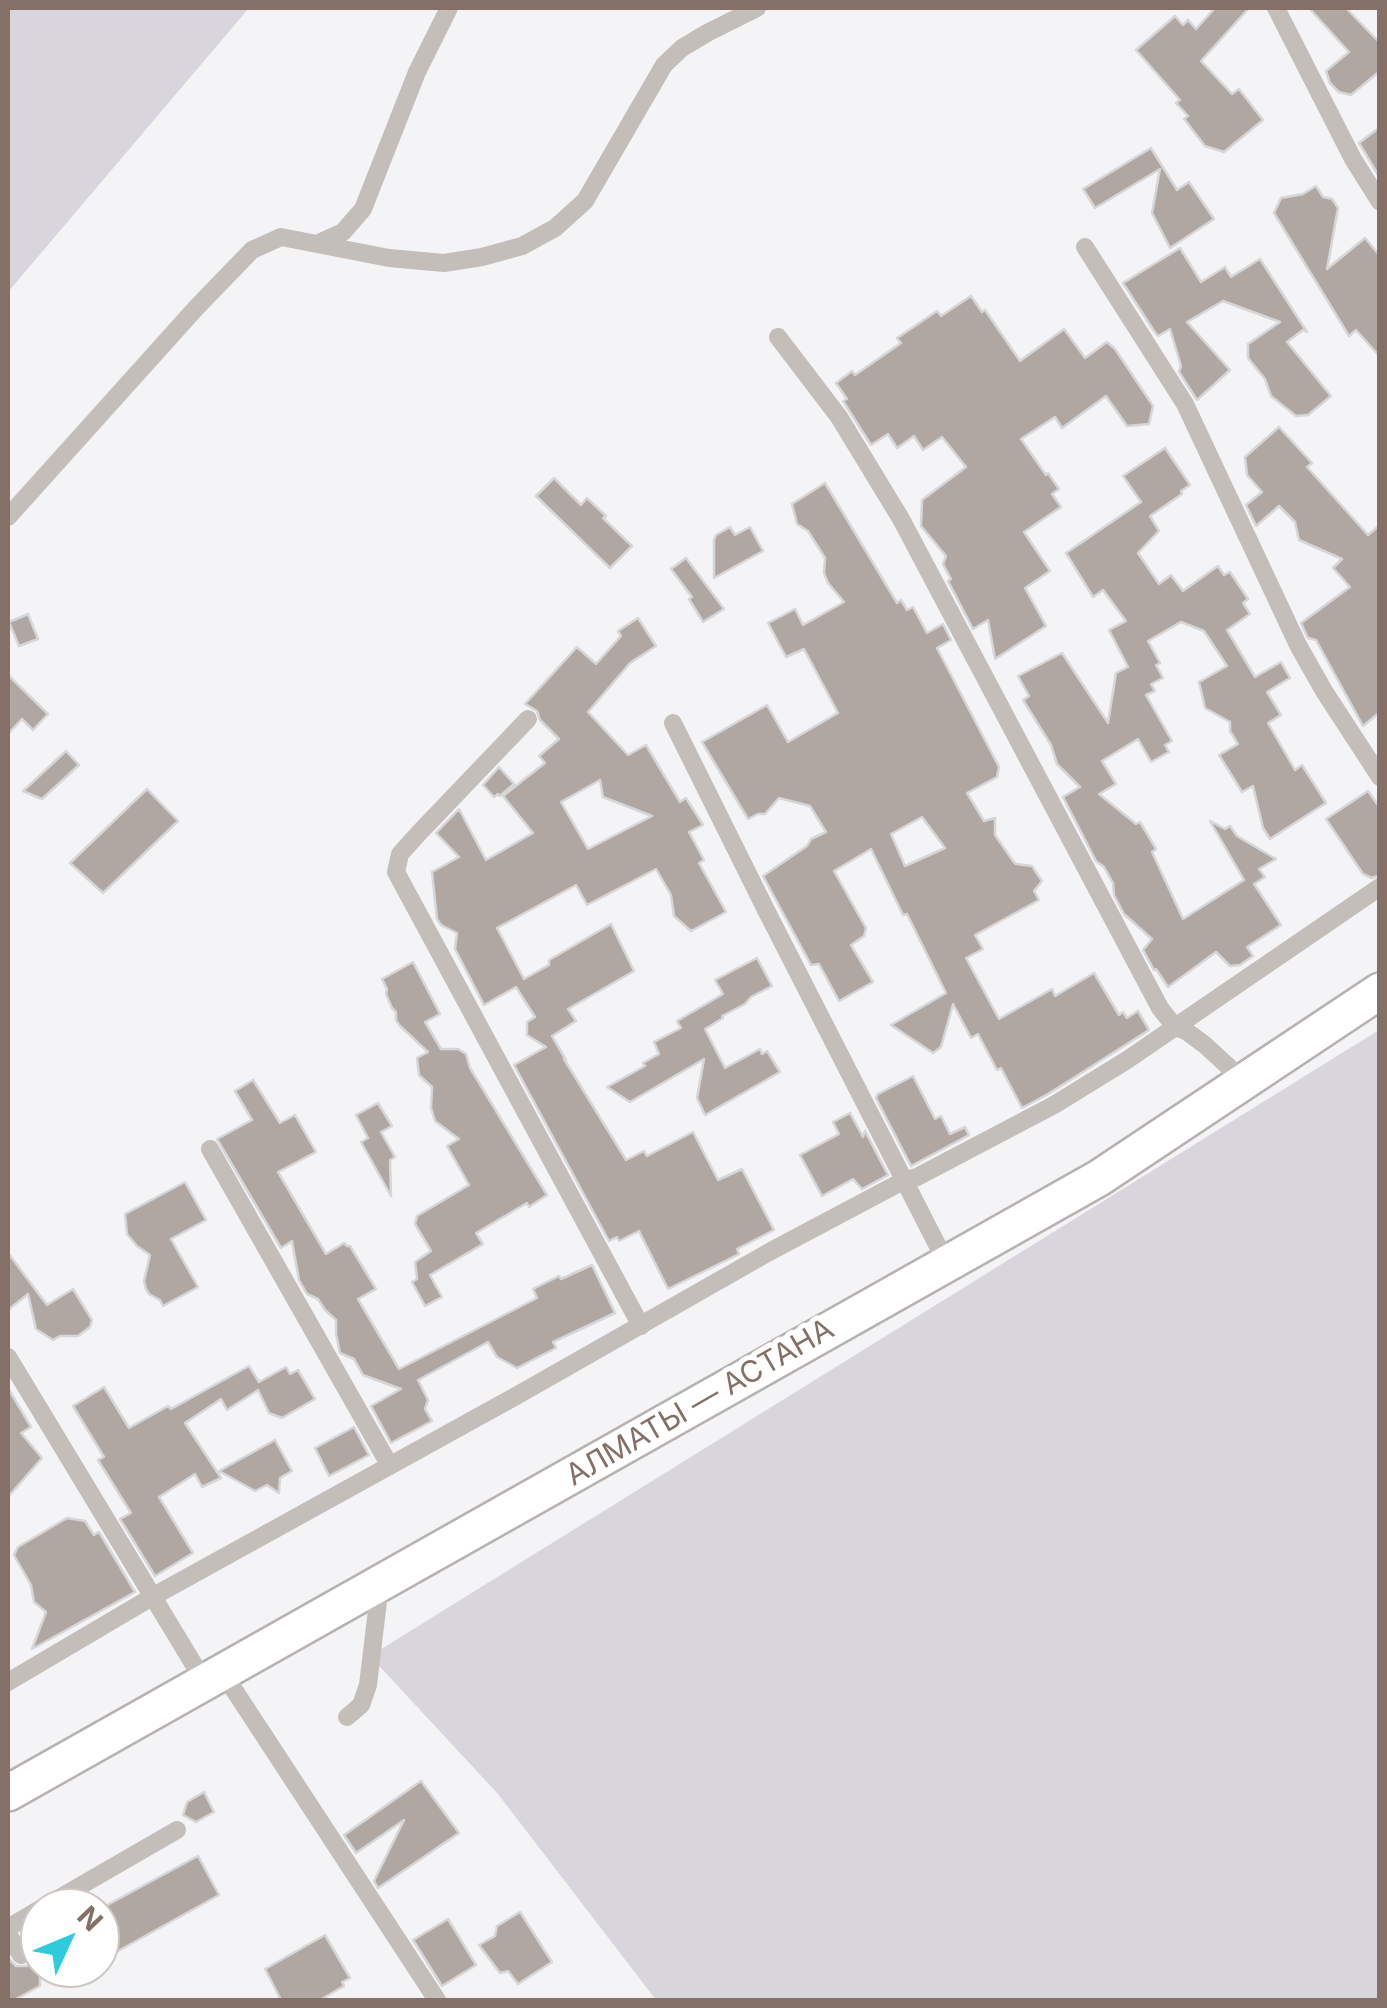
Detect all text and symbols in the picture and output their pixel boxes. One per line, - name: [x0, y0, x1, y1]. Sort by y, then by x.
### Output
- street label: АЛМАТЫ — АСТАНА: [560, 1312, 840, 1494]
- north arrow: [20, 1888, 120, 1988]
- text: N: [70, 1899, 110, 1938]

